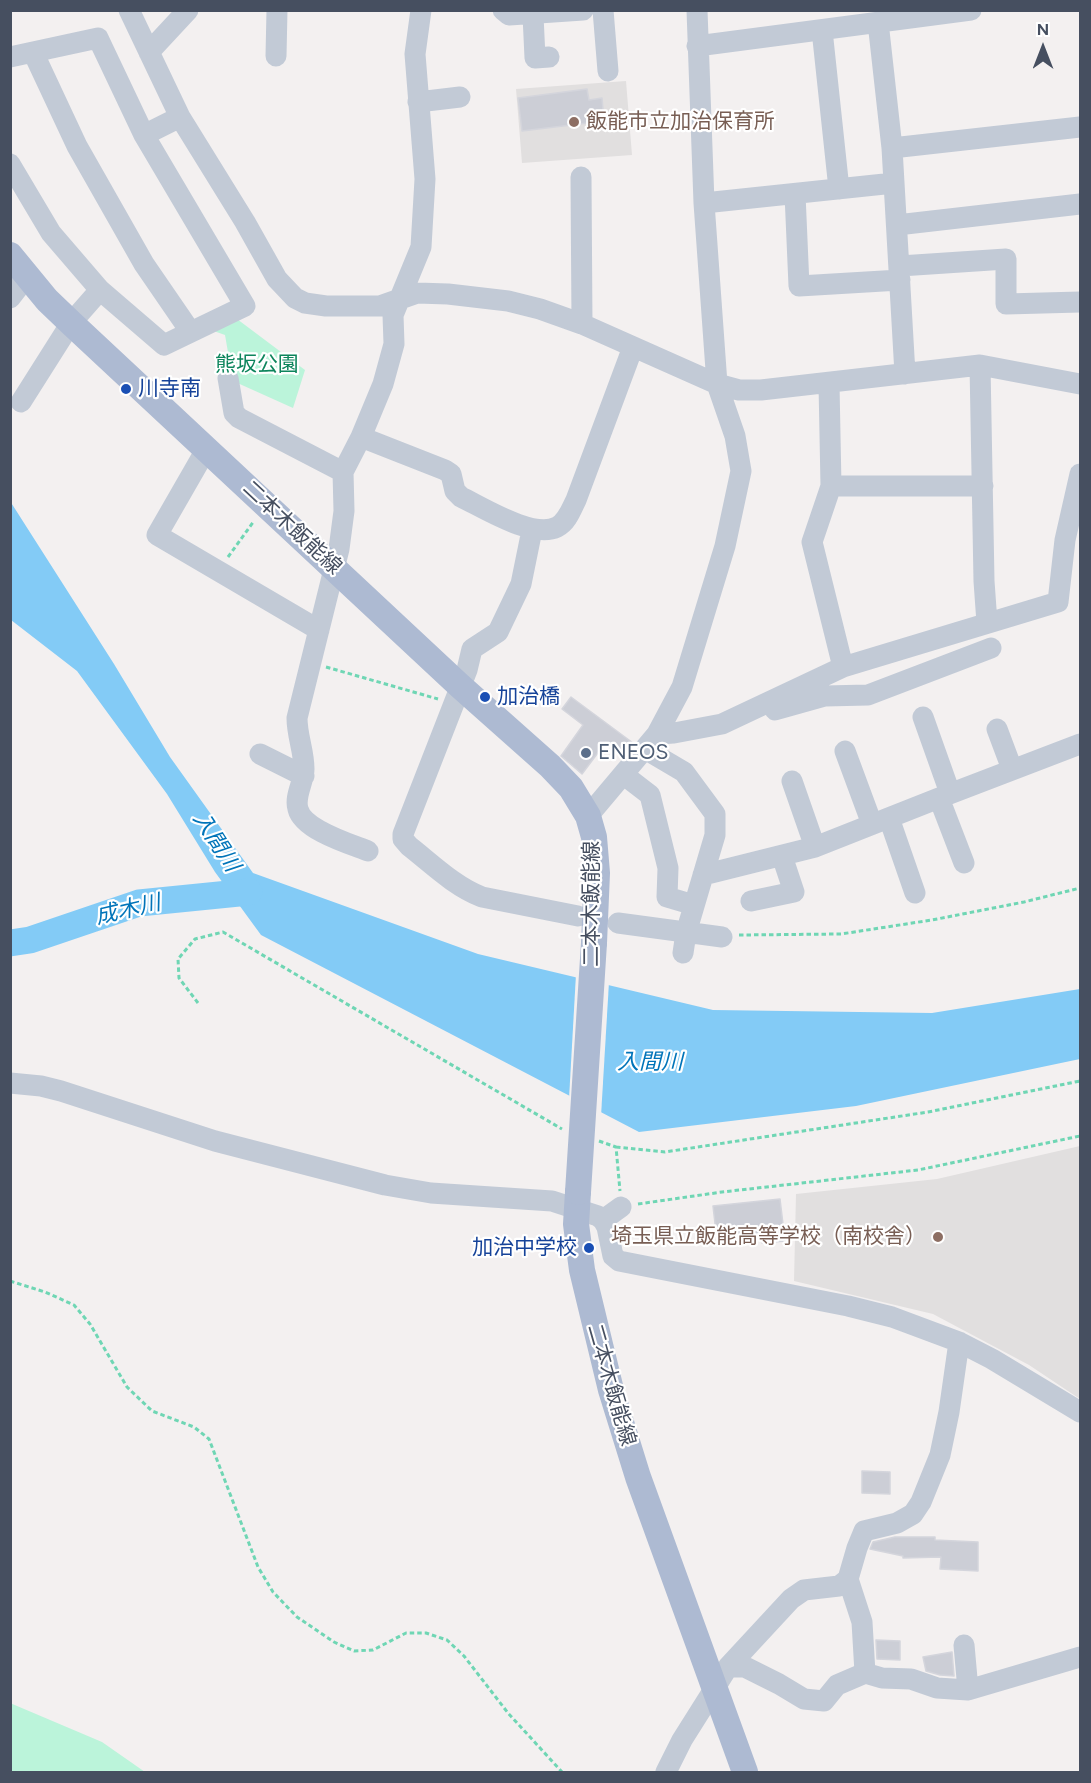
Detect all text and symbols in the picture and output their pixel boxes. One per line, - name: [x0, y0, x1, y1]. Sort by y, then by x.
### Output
- north arrow: [1013, 18, 1073, 78]
- text: N: [1037, 20, 1049, 39]
- place label: 飯能市立加治保育所: [586, 109, 775, 135]
- marker: 飯能市立加治保育所: [567, 115, 581, 129]
- park label: 熊坂公園: [215, 352, 299, 378]
- place label: 川寺南: [138, 376, 201, 402]
- marker: 川寺南: [119, 382, 133, 396]
- street label: 二本木飯能線: [237, 476, 347, 580]
- place label: 加治橋: [497, 684, 560, 710]
- marker: 加治橋: [478, 690, 492, 704]
- place label: ENEOS: [598, 740, 668, 766]
- marker: ENEOS: [579, 746, 593, 760]
- water label: 入間川: [187, 807, 245, 877]
- street label: 二本木飯能線: [579, 841, 605, 967]
- water label: 成木川: [93, 890, 163, 930]
- water label: 入間川: [617, 1050, 683, 1076]
- place label: 埼玉県立飯能高等学校（南校舎）: [611, 1224, 926, 1250]
- marker: 埼玉県立飯能高等学校（南校舎）: [931, 1230, 945, 1244]
- place label: 加治中学校: [472, 1235, 577, 1261]
- marker: 加治中学校: [582, 1241, 596, 1255]
- street label: 二本木飯能線: [582, 1321, 640, 1449]

